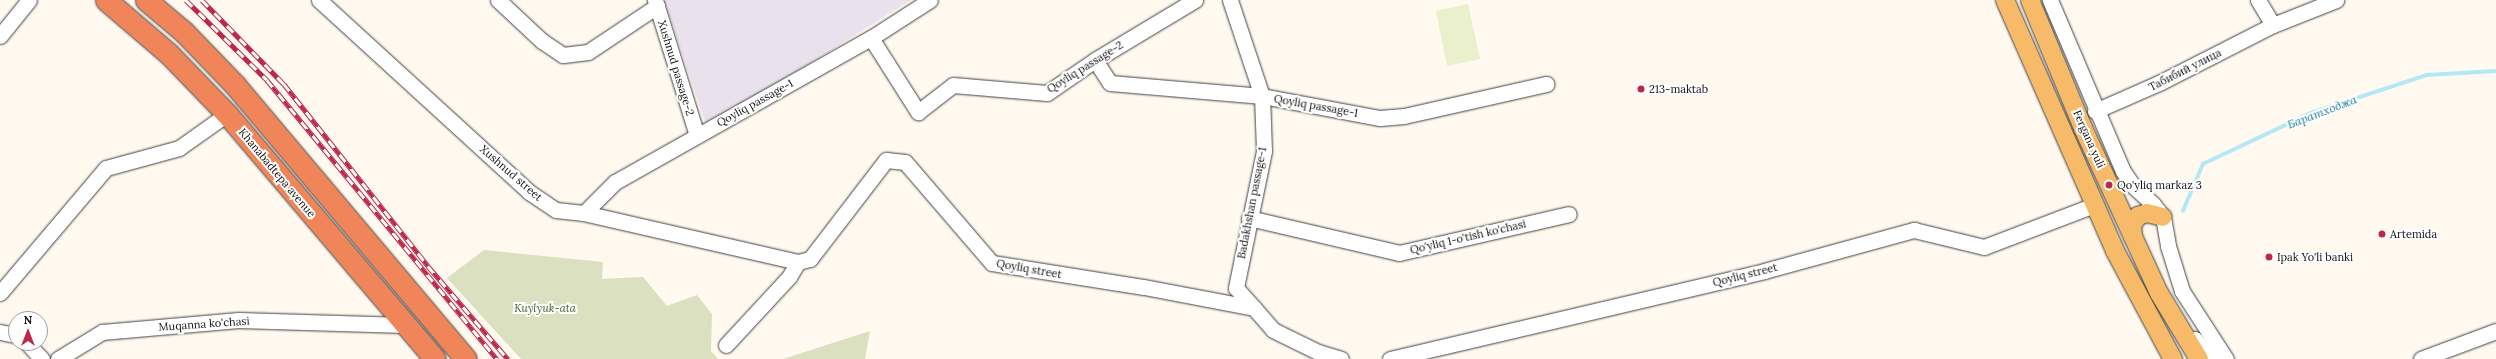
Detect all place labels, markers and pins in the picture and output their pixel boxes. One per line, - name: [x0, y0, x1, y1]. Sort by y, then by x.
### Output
- place label: 213-maktab: [1649, 82, 1708, 96]
- marker: 213-maktab: [1636, 84, 1646, 94]
- place label: Qo'yliq markaz 3: [2117, 178, 2202, 192]
- marker: Qo'yliq markaz 3: [2104, 180, 2114, 190]
- place label: Artemida: [2390, 227, 2437, 241]
- marker: Artemida: [2377, 229, 2387, 239]
- place label: Ipak Yo'li banki: [2277, 250, 2353, 264]
- marker: Ipak Yo'li banki: [2264, 252, 2274, 262]

